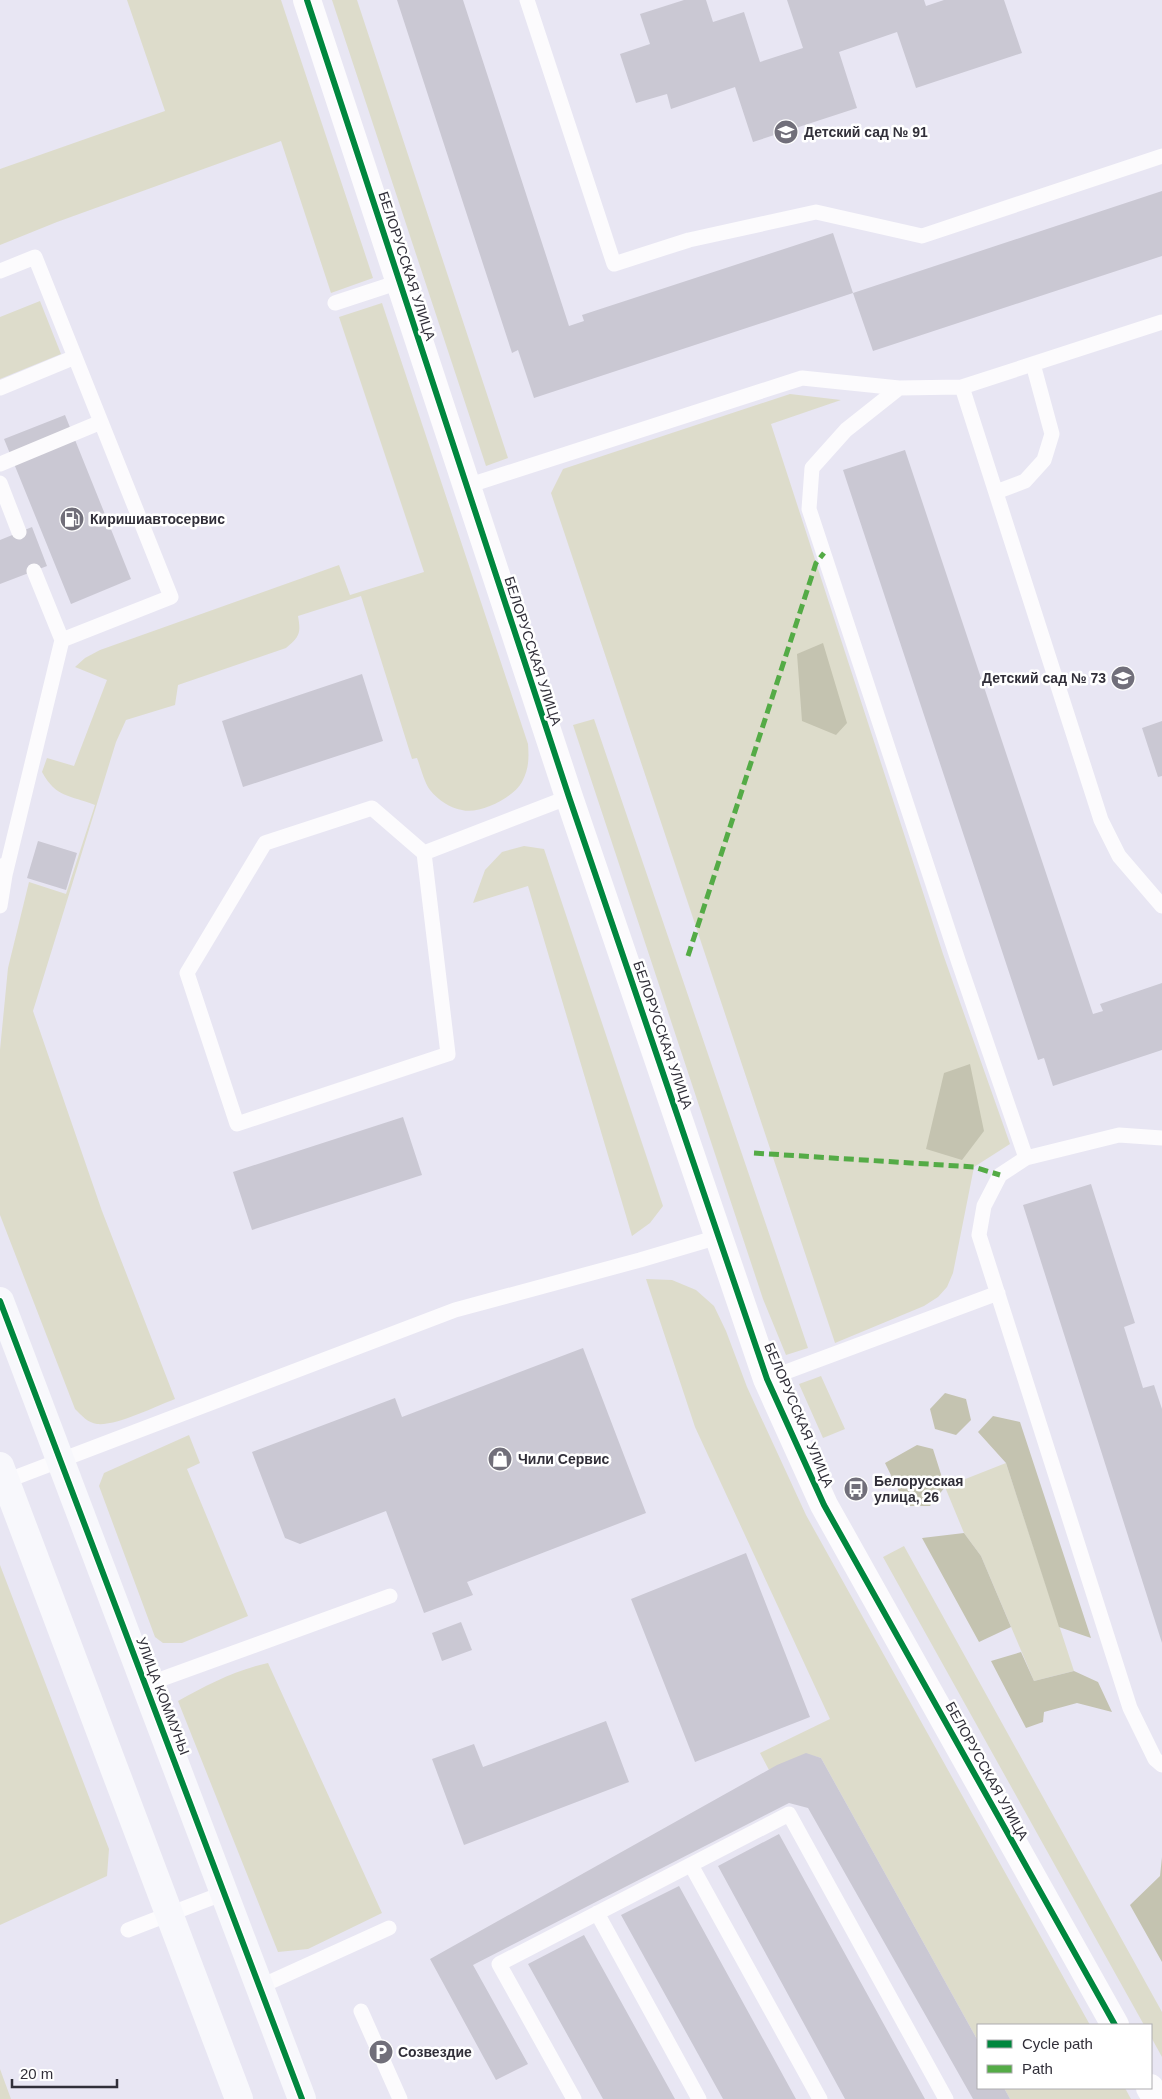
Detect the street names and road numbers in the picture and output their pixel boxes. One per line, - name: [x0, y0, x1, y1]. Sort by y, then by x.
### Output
- street label: БЕЛОРУССКАЯ УЛИЦА: [375, 190, 439, 343]
- street label: БЕЛОРУССКАЯ УЛИЦА: [501, 575, 565, 728]
- street label: БЕЛОРУССКАЯ УЛИЦА: [630, 959, 696, 1112]
- street label: БЕЛОРУССКАЯ УЛИЦА: [761, 1340, 837, 1490]
- street label: УЛИЦА КОММУНЫ: [133, 1635, 193, 1757]
- street label: БЕЛОРУССКАЯ УЛИЦА: [942, 1699, 1032, 1844]

